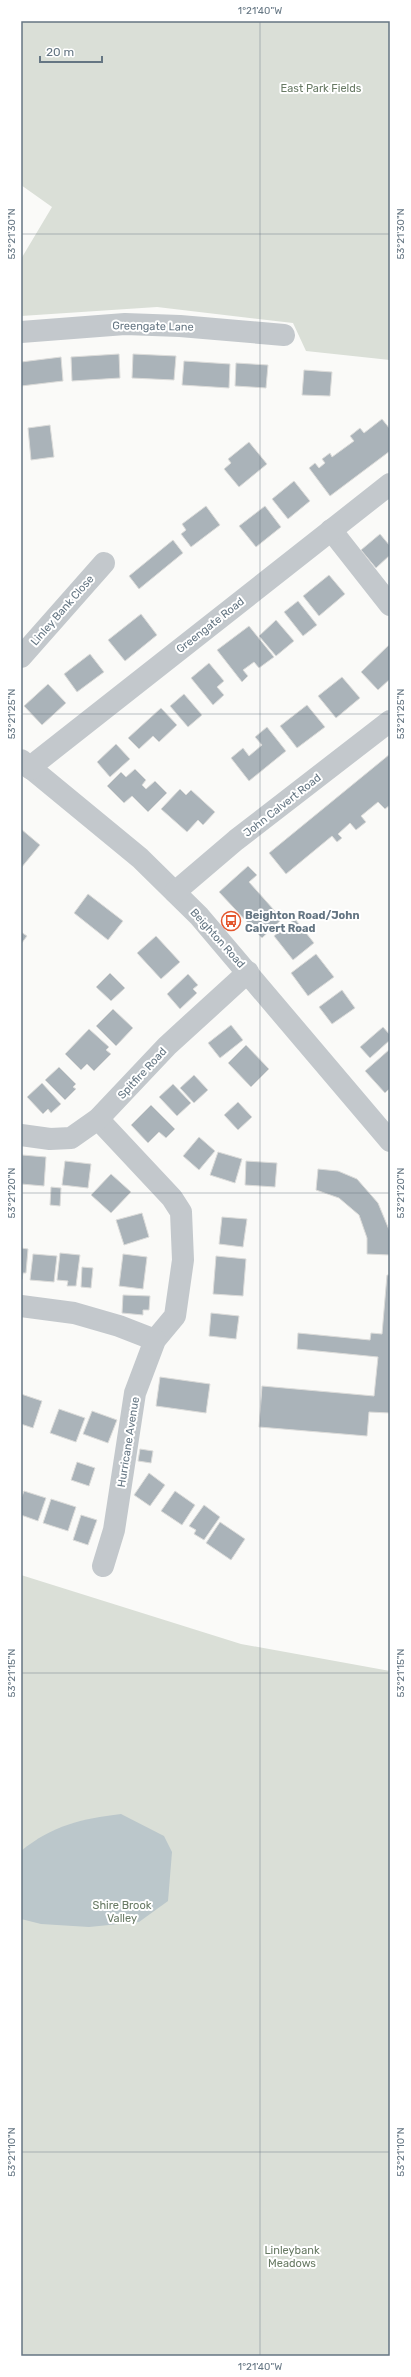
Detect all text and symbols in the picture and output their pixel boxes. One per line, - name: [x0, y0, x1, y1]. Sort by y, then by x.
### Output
- text: 1°21'40"W: [238, 5, 282, 17]
- scale bar: [40, 38, 102, 64]
- text: 20 m: [46, 45, 74, 59]
- park label: East Park Fields: [281, 82, 362, 95]
- text: 53°21'30"N: [6, 208, 18, 260]
- text: 53°21'30"N: [395, 208, 407, 260]
- street label: Greengate Lane: [112, 319, 194, 334]
- street label: Linley Bank Close: [28, 572, 96, 648]
- street label: Greengate Road: [174, 595, 247, 656]
- text: 53°21'25"N: [6, 689, 18, 739]
- text: 53°21'25"N: [395, 689, 407, 739]
- street label: John Calvert Road: [241, 771, 324, 840]
- street label: Beighton Road: [188, 906, 248, 971]
- place label: Beighton Road/John Calvert Road: [245, 909, 360, 935]
- bus stop icon: Beighton Road/John Calvert Road: [220, 910, 242, 932]
- street label: Spitfire Road: [115, 1045, 169, 1102]
- text: 53°21'20"N: [6, 1167, 18, 1219]
- text: 53°21'20"N: [395, 1167, 407, 1219]
- street label: Hurricane Avenue: [115, 1396, 142, 1488]
- text: 53°21'15"N: [6, 1648, 18, 1698]
- text: 53°21'15"N: [395, 1648, 407, 1698]
- park label: Shire Brook Valley: [93, 1899, 152, 1925]
- text: 53°21'10"N: [6, 2127, 18, 2177]
- text: 53°21'10"N: [395, 2127, 407, 2177]
- park label: Linleybank Meadows: [264, 2244, 320, 2270]
- text: 1°21'40"W: [238, 2361, 282, 2373]

